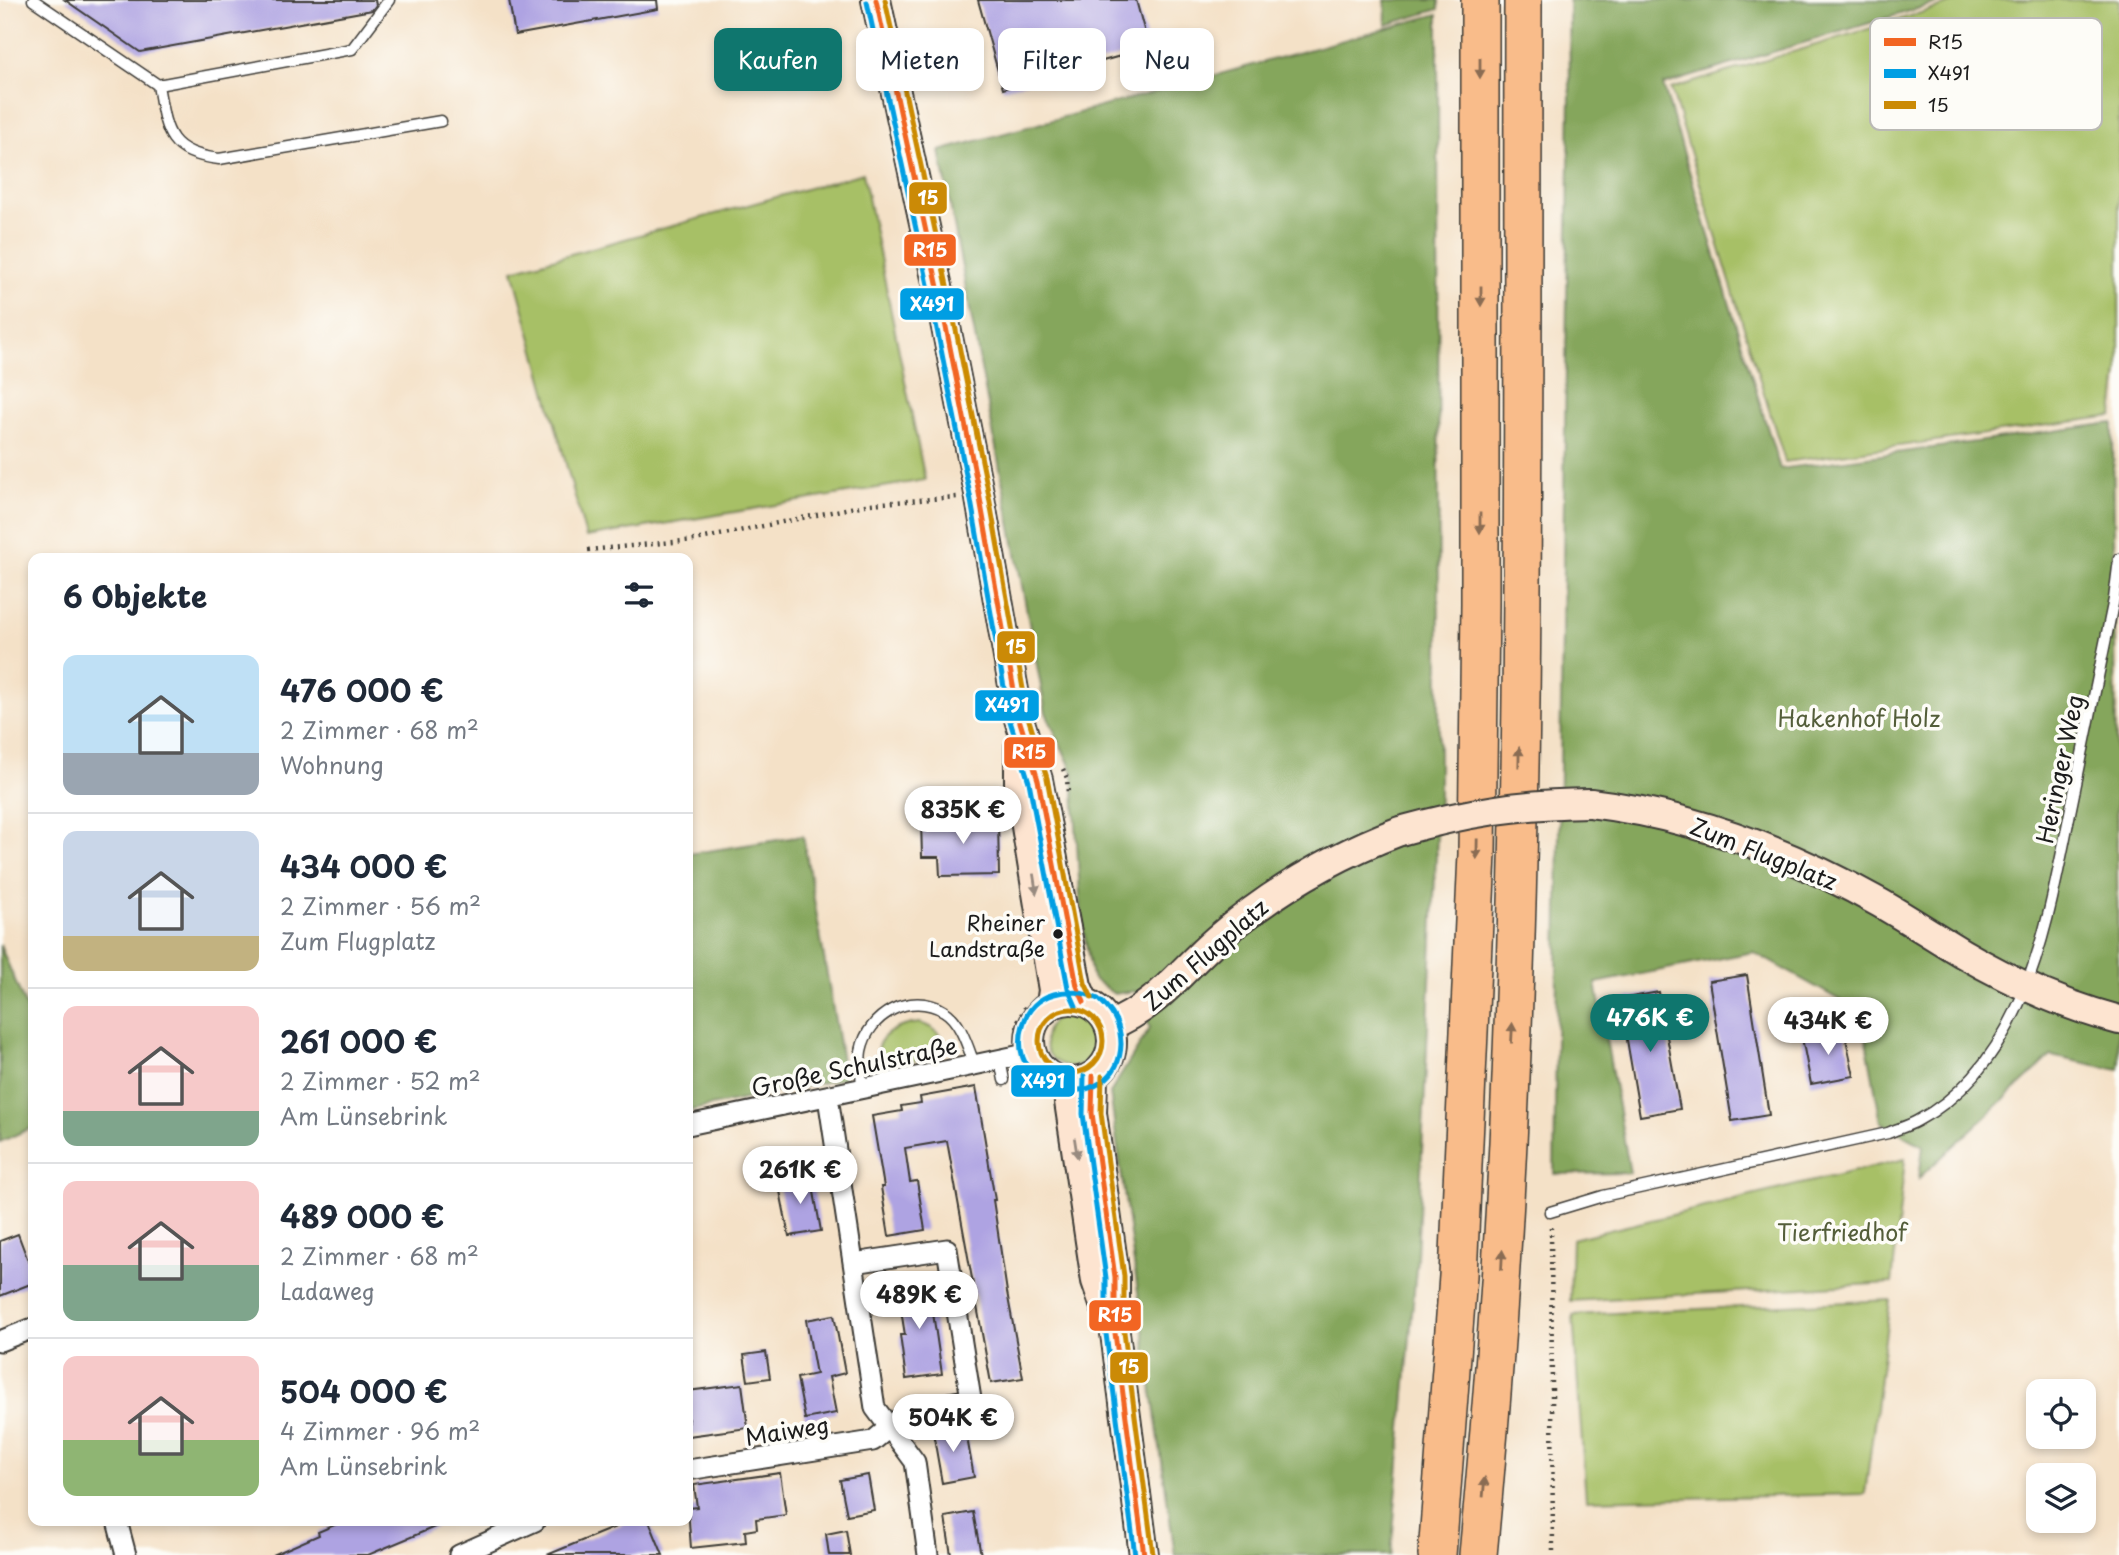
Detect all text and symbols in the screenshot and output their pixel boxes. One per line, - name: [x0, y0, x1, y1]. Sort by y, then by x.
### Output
- legend: [1870, 18, 2102, 130]
- text: R15: [1928, 27, 1963, 55]
- chip: Kaufen: [714, 28, 842, 91]
- chip: Mieten: [856, 28, 984, 91]
- chip: Filter: [998, 28, 1106, 91]
- chip: Neu: [1120, 28, 1214, 91]
- one-way arrow: [1475, 57, 1486, 79]
- text: X491: [1928, 58, 1970, 86]
- text: 15: [1928, 90, 1949, 118]
- line badge: 15: [908, 181, 948, 215]
- text: 15: [917, 183, 939, 211]
- line badge: R15: [903, 233, 957, 267]
- text: R15: [913, 235, 947, 263]
- one-way arrow: [1475, 285, 1487, 307]
- line badge: X491: [899, 287, 965, 321]
- text: X491: [910, 289, 954, 317]
- one-way arrow: [1474, 512, 1486, 534]
- text: 6 Objekte: [63, 573, 207, 618]
- icon: filters: [620, 576, 658, 614]
- line badge: 15: [996, 630, 1036, 664]
- text: 15: [1005, 632, 1027, 660]
- text: 476 000 €: [280, 667, 444, 712]
- icon: home: [119, 683, 203, 767]
- line badge: X491: [974, 689, 1040, 722]
- text: X491: [985, 690, 1029, 718]
- street label: Heringer Weg: [2026, 691, 2092, 847]
- park label: Hakenhof Holz: [1778, 700, 1940, 735]
- text: 2 Zimmer · 68 m²: [280, 712, 479, 747]
- line badge: R15: [1003, 736, 1056, 769]
- text: R15: [1012, 737, 1046, 765]
- one-way arrow: [1513, 745, 1525, 767]
- text: Wohnung: [280, 747, 384, 782]
- pin: 835K €: [906, 786, 1020, 846]
- text: 835K €: [920, 791, 1006, 826]
- street label: Zum Flugplatz: [1685, 808, 1843, 898]
- one-way arrow: [1471, 838, 1482, 860]
- text: 434 000 €: [280, 843, 448, 888]
- icon: home: [119, 859, 203, 943]
- one-way arrow: [1030, 873, 1041, 895]
- text: 2 Zimmer · 56 m²: [280, 888, 481, 923]
- street label: Zum Flugplatz: [1135, 890, 1275, 1018]
- place label: Rheiner Landstraße: [929, 906, 1045, 964]
- text: Zum Flugplatz: [280, 923, 435, 958]
- marker: Rheiner Landstraße: [1051, 927, 1065, 941]
- pin: 476K €: [1593, 995, 1707, 1054]
- pin: 434K €: [1771, 998, 1885, 1057]
- text: 476K €: [1606, 999, 1694, 1034]
- text: 434K €: [1784, 1002, 1872, 1037]
- text: 261 000 €: [280, 1018, 437, 1063]
- one-way arrow: [1506, 1022, 1517, 1044]
- street label: Große Schulstraße: [748, 1027, 960, 1105]
- icon: home: [119, 1034, 203, 1118]
- text: 2 Zimmer · 52 m²: [280, 1063, 481, 1098]
- line badge: X491: [1010, 1064, 1076, 1098]
- text: X491: [1021, 1066, 1065, 1094]
- text: Am Lünsebrink: [280, 1098, 448, 1133]
- one-way arrow: [1071, 1137, 1082, 1159]
- pin: 261K €: [743, 1146, 857, 1206]
- text: 261K €: [758, 1151, 842, 1186]
- text: 489 000 €: [280, 1193, 445, 1238]
- icon: home: [119, 1209, 203, 1293]
- park label: Tierfriedhof: [1777, 1214, 1909, 1249]
- text: 2 Zimmer · 68 m²: [280, 1238, 479, 1273]
- one-way arrow: [1496, 1249, 1507, 1271]
- pin: 489K €: [862, 1272, 976, 1331]
- text: Ladaweg: [280, 1273, 375, 1308]
- text: 489K €: [876, 1276, 962, 1311]
- line badge: R15: [1088, 1299, 1142, 1332]
- text: R15: [1098, 1300, 1132, 1328]
- line badge: 15: [1109, 1351, 1149, 1384]
- text: 15: [1118, 1352, 1140, 1380]
- text: 504 000 €: [280, 1368, 448, 1413]
- map controls: [2026, 1379, 2096, 1533]
- button: locate: [2026, 1379, 2096, 1449]
- icon: home: [119, 1384, 203, 1468]
- pin: 504K €: [896, 1394, 1010, 1454]
- text: 504K €: [908, 1399, 998, 1434]
- street label: Maiweg: [743, 1406, 831, 1454]
- text: 4 Zimmer · 96 m²: [280, 1413, 480, 1448]
- text: Am Lünsebrink: [280, 1448, 448, 1483]
- button: layers: [2026, 1463, 2096, 1533]
- one-way arrow: [1479, 1476, 1490, 1498]

